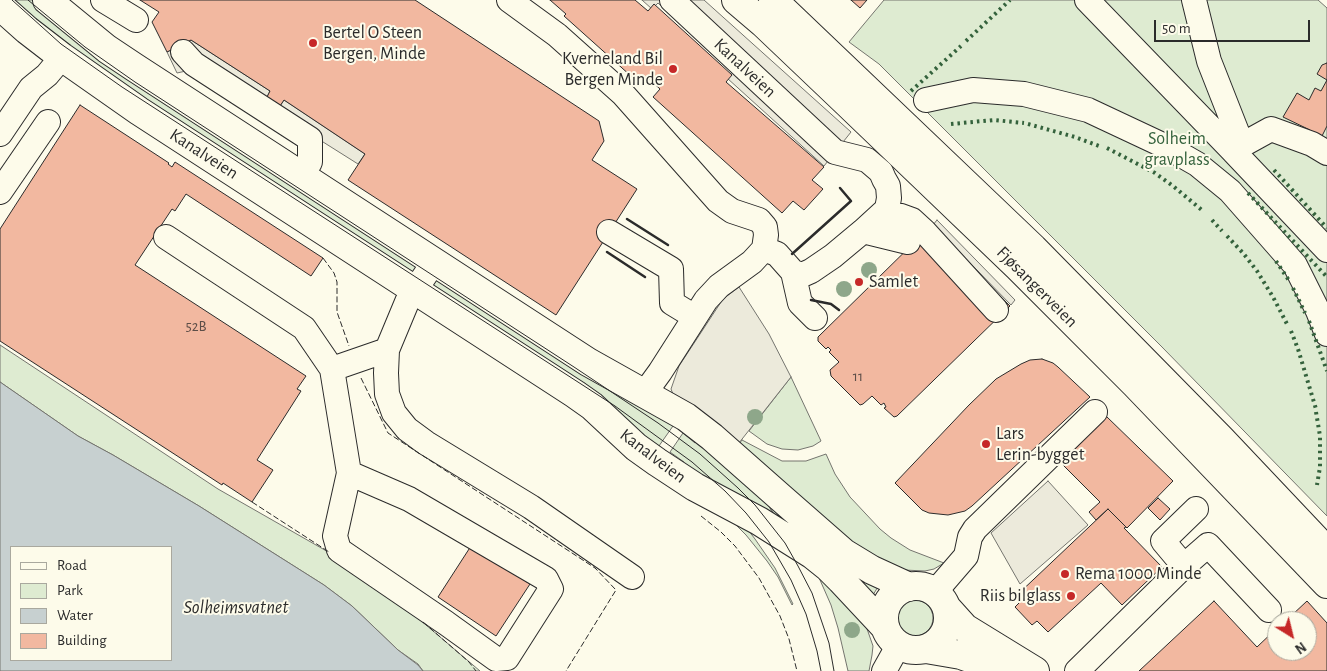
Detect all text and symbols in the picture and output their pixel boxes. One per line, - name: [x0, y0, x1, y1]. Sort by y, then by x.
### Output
- scale bar: [1157, 10, 1313, 42]
- text: 50 m: [1162, 21, 1191, 36]
- place label: Bertel O Steen Bergen, Minde: [323, 22, 426, 64]
- street label: Kanalveien: [709, 34, 781, 102]
- marker: Bertel O Steen Bergen, Minde: [307, 37, 319, 49]
- place label: Kverneland Bil Bergen Minde: [562, 48, 663, 90]
- marker: Kverneland Bil Bergen Minde: [667, 63, 679, 75]
- street label: Kanalveien: [166, 124, 242, 184]
- park label: Solheim gravplass: [1144, 128, 1210, 170]
- street label: Fjøsangerveien: [992, 242, 1082, 332]
- place label: Samlet: [869, 271, 918, 293]
- marker: Samlet: [853, 276, 865, 288]
- house number: 52B: [185, 317, 207, 335]
- house number: 11: [853, 367, 863, 385]
- place label: Lars Lerin-bygget: [996, 423, 1084, 466]
- street label: Kanalveien: [616, 424, 690, 488]
- marker: Lars Lerin-bygget: [980, 438, 992, 450]
- legend: [10, 546, 172, 661]
- text: Road: [57, 558, 87, 573]
- place label: Rema 1000 Minde: [1075, 563, 1201, 585]
- marker: Rema 1000 Minde: [1059, 568, 1071, 580]
- text: Park: [57, 583, 83, 598]
- place label: Riis bilglass: [980, 585, 1061, 607]
- marker: Riis bilglass: [1065, 590, 1077, 602]
- water label: Solheimsvatnet: [183, 596, 289, 618]
- text: Water: [57, 608, 93, 623]
- north arrow: [1267, 611, 1317, 661]
- text: Building: [57, 633, 107, 648]
- text: N: [1292, 639, 1308, 656]

